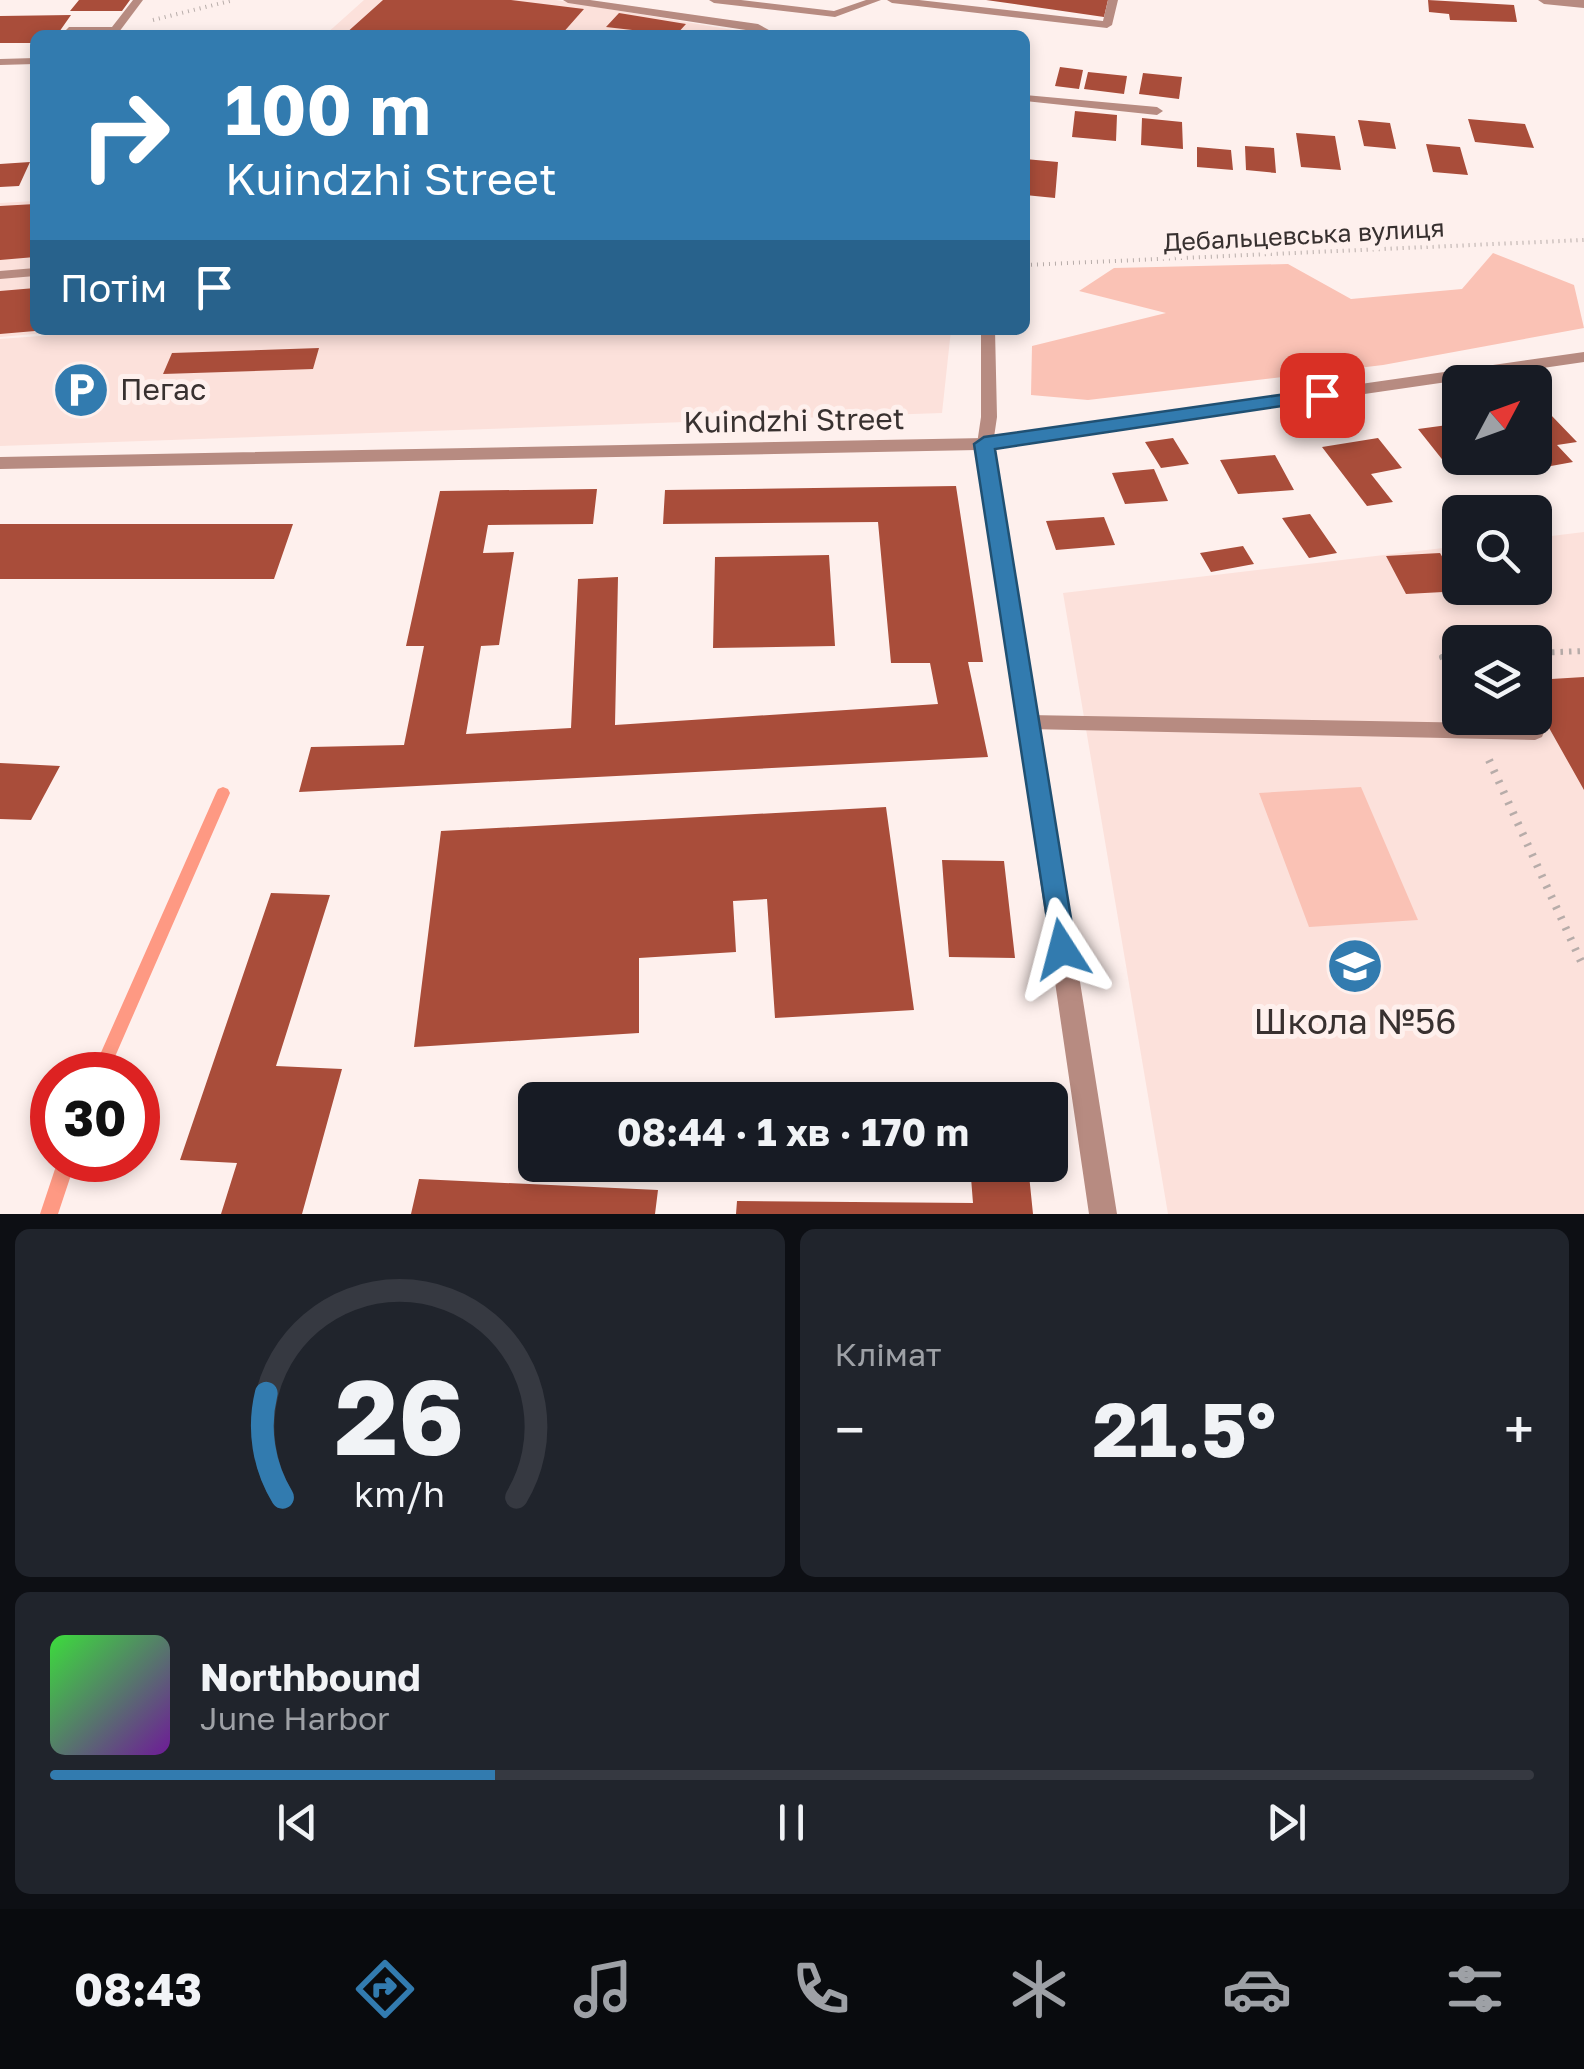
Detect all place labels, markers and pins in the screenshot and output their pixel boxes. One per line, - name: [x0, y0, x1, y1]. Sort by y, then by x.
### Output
- pin: [1280, 353, 1365, 438]
- parking icon: Пегас: [51, 360, 111, 420]
- place label: Пегас: [120, 371, 206, 407]
- school or university icon: Школа №56: [1325, 936, 1385, 996]
- place label: Школа №56: [1254, 1000, 1456, 1042]

